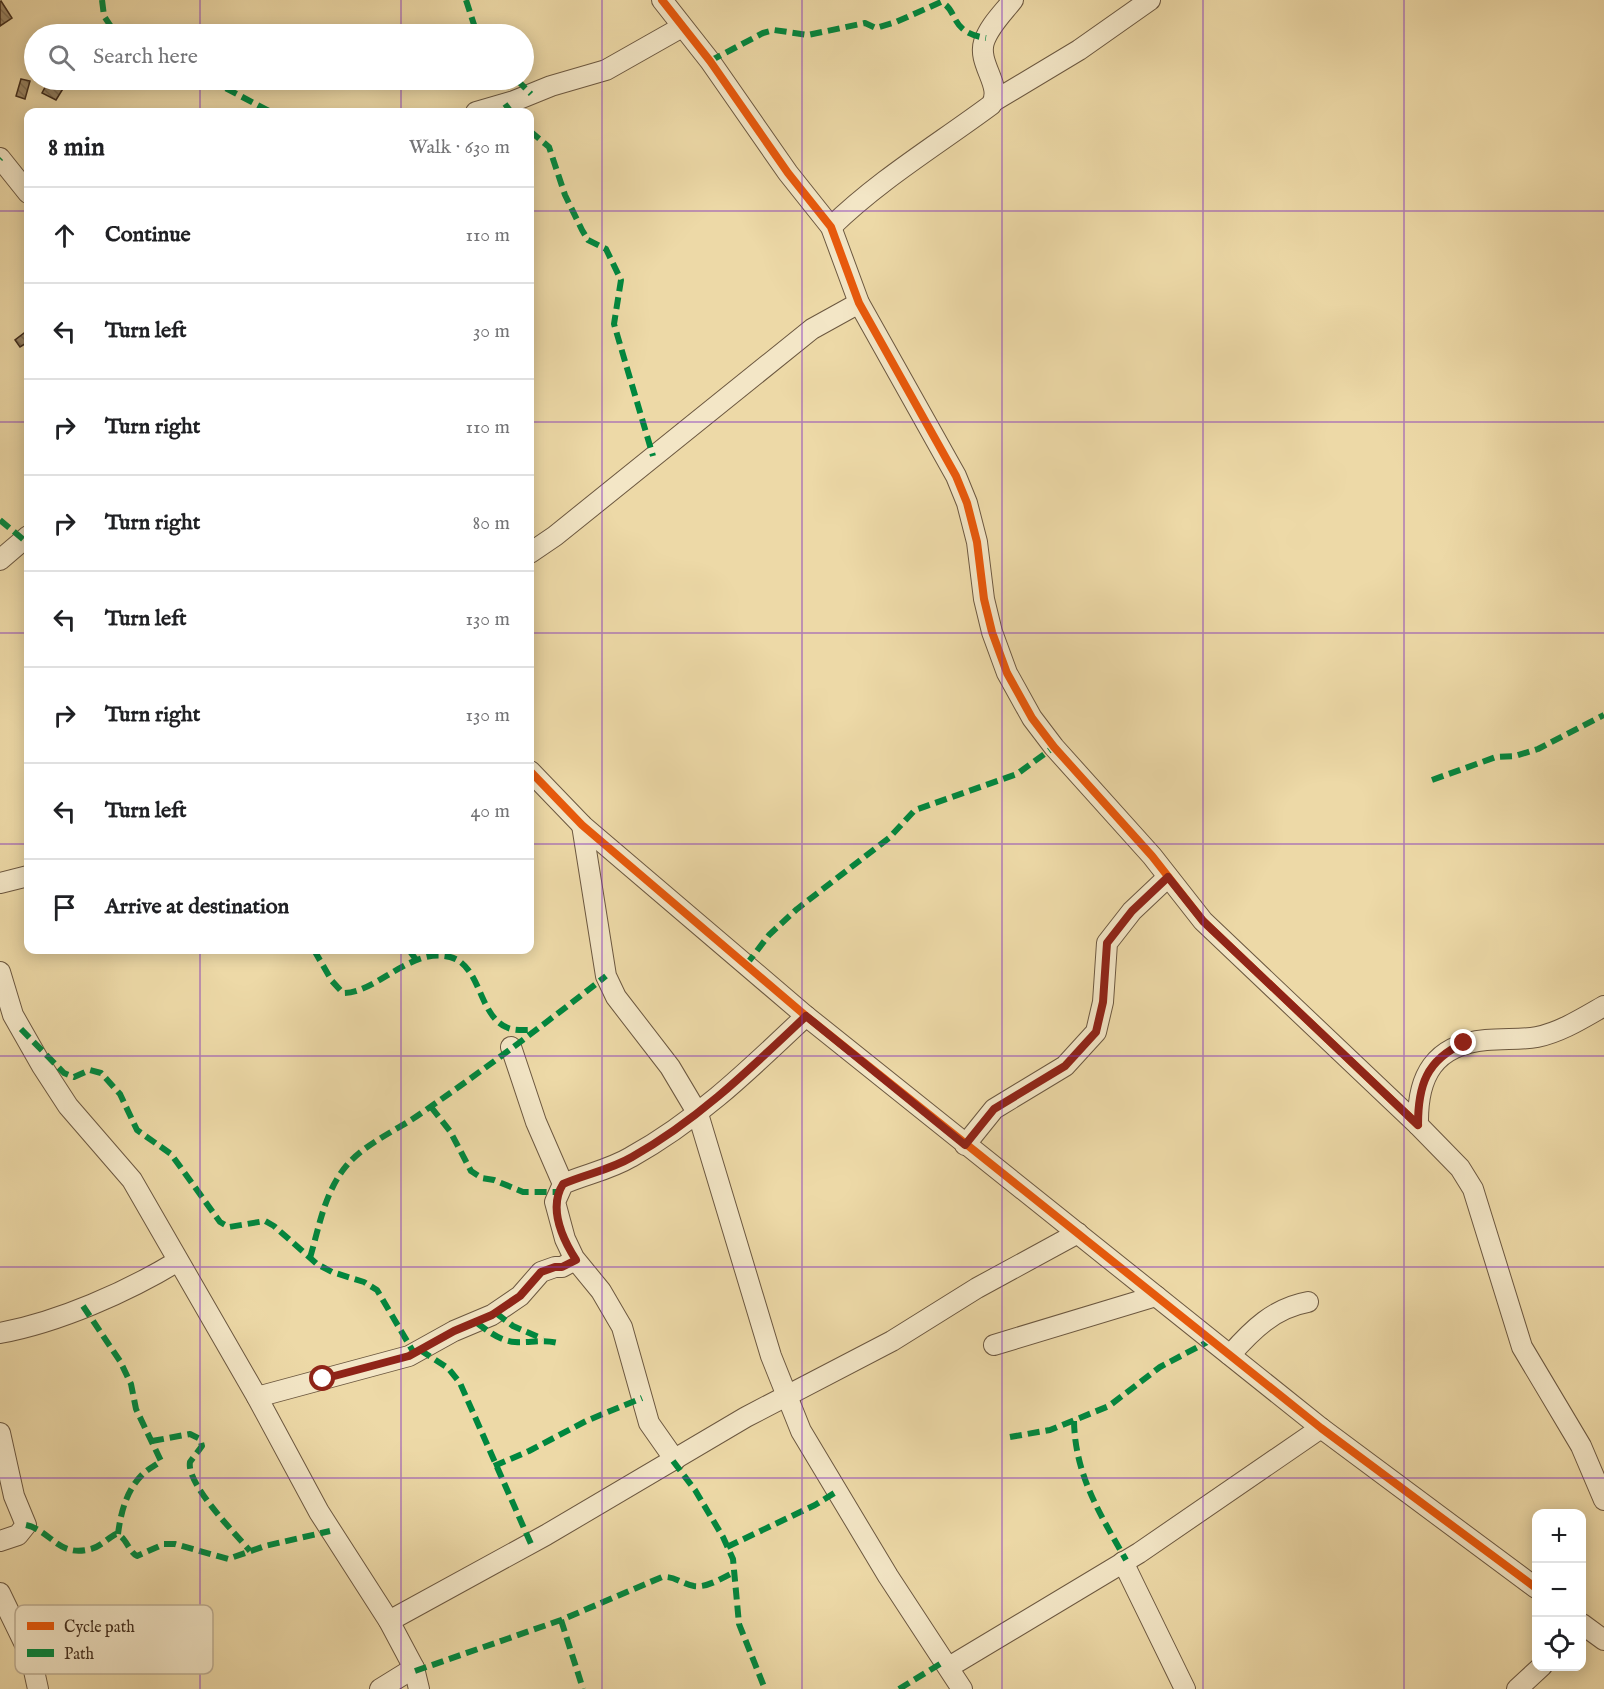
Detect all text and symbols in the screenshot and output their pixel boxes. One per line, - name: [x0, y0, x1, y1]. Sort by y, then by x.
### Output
- search box: [24, 24, 534, 90]
- icon: search: [45, 41, 78, 74]
- text: Search here: [93, 43, 198, 71]
- text: 8 min: [48, 131, 105, 164]
- text: Walk · 630 m: [409, 135, 510, 160]
- icon: ahead: [48, 219, 81, 252]
- text: Continue: [105, 221, 191, 249]
- text: 110 m: [466, 223, 510, 248]
- icon: left: [48, 315, 81, 348]
- text: Turn left: [105, 317, 187, 345]
- text: 30 m: [473, 319, 510, 344]
- icon: right: [48, 411, 81, 444]
- text: Turn right: [105, 413, 200, 441]
- text: 110 m: [466, 415, 510, 440]
- icon: right: [48, 507, 81, 540]
- text: Turn right: [105, 509, 200, 537]
- text: 80 m: [473, 511, 510, 536]
- icon: left: [48, 603, 81, 636]
- text: Turn left: [105, 605, 187, 633]
- text: 130 m: [465, 607, 510, 632]
- icon: right: [48, 699, 81, 732]
- text: Turn right: [105, 701, 200, 729]
- text: 130 m: [465, 703, 510, 728]
- icon: left: [48, 795, 81, 828]
- text: Turn left: [105, 797, 187, 825]
- text: 40 m: [471, 799, 510, 824]
- icon: arrive: [48, 891, 81, 924]
- text: Arrive at destination: [105, 893, 289, 921]
- route end: [1450, 1029, 1476, 1055]
- route start: [309, 1365, 335, 1391]
- map controls: [1532, 1509, 1586, 1671]
- button: +: [1532, 1509, 1586, 1563]
- button: −: [1532, 1563, 1586, 1617]
- legend: [15, 1605, 213, 1674]
- button: locate: [1532, 1617, 1586, 1671]
- text: Cycle path: [64, 1618, 135, 1638]
- text: Path: [64, 1645, 95, 1665]

